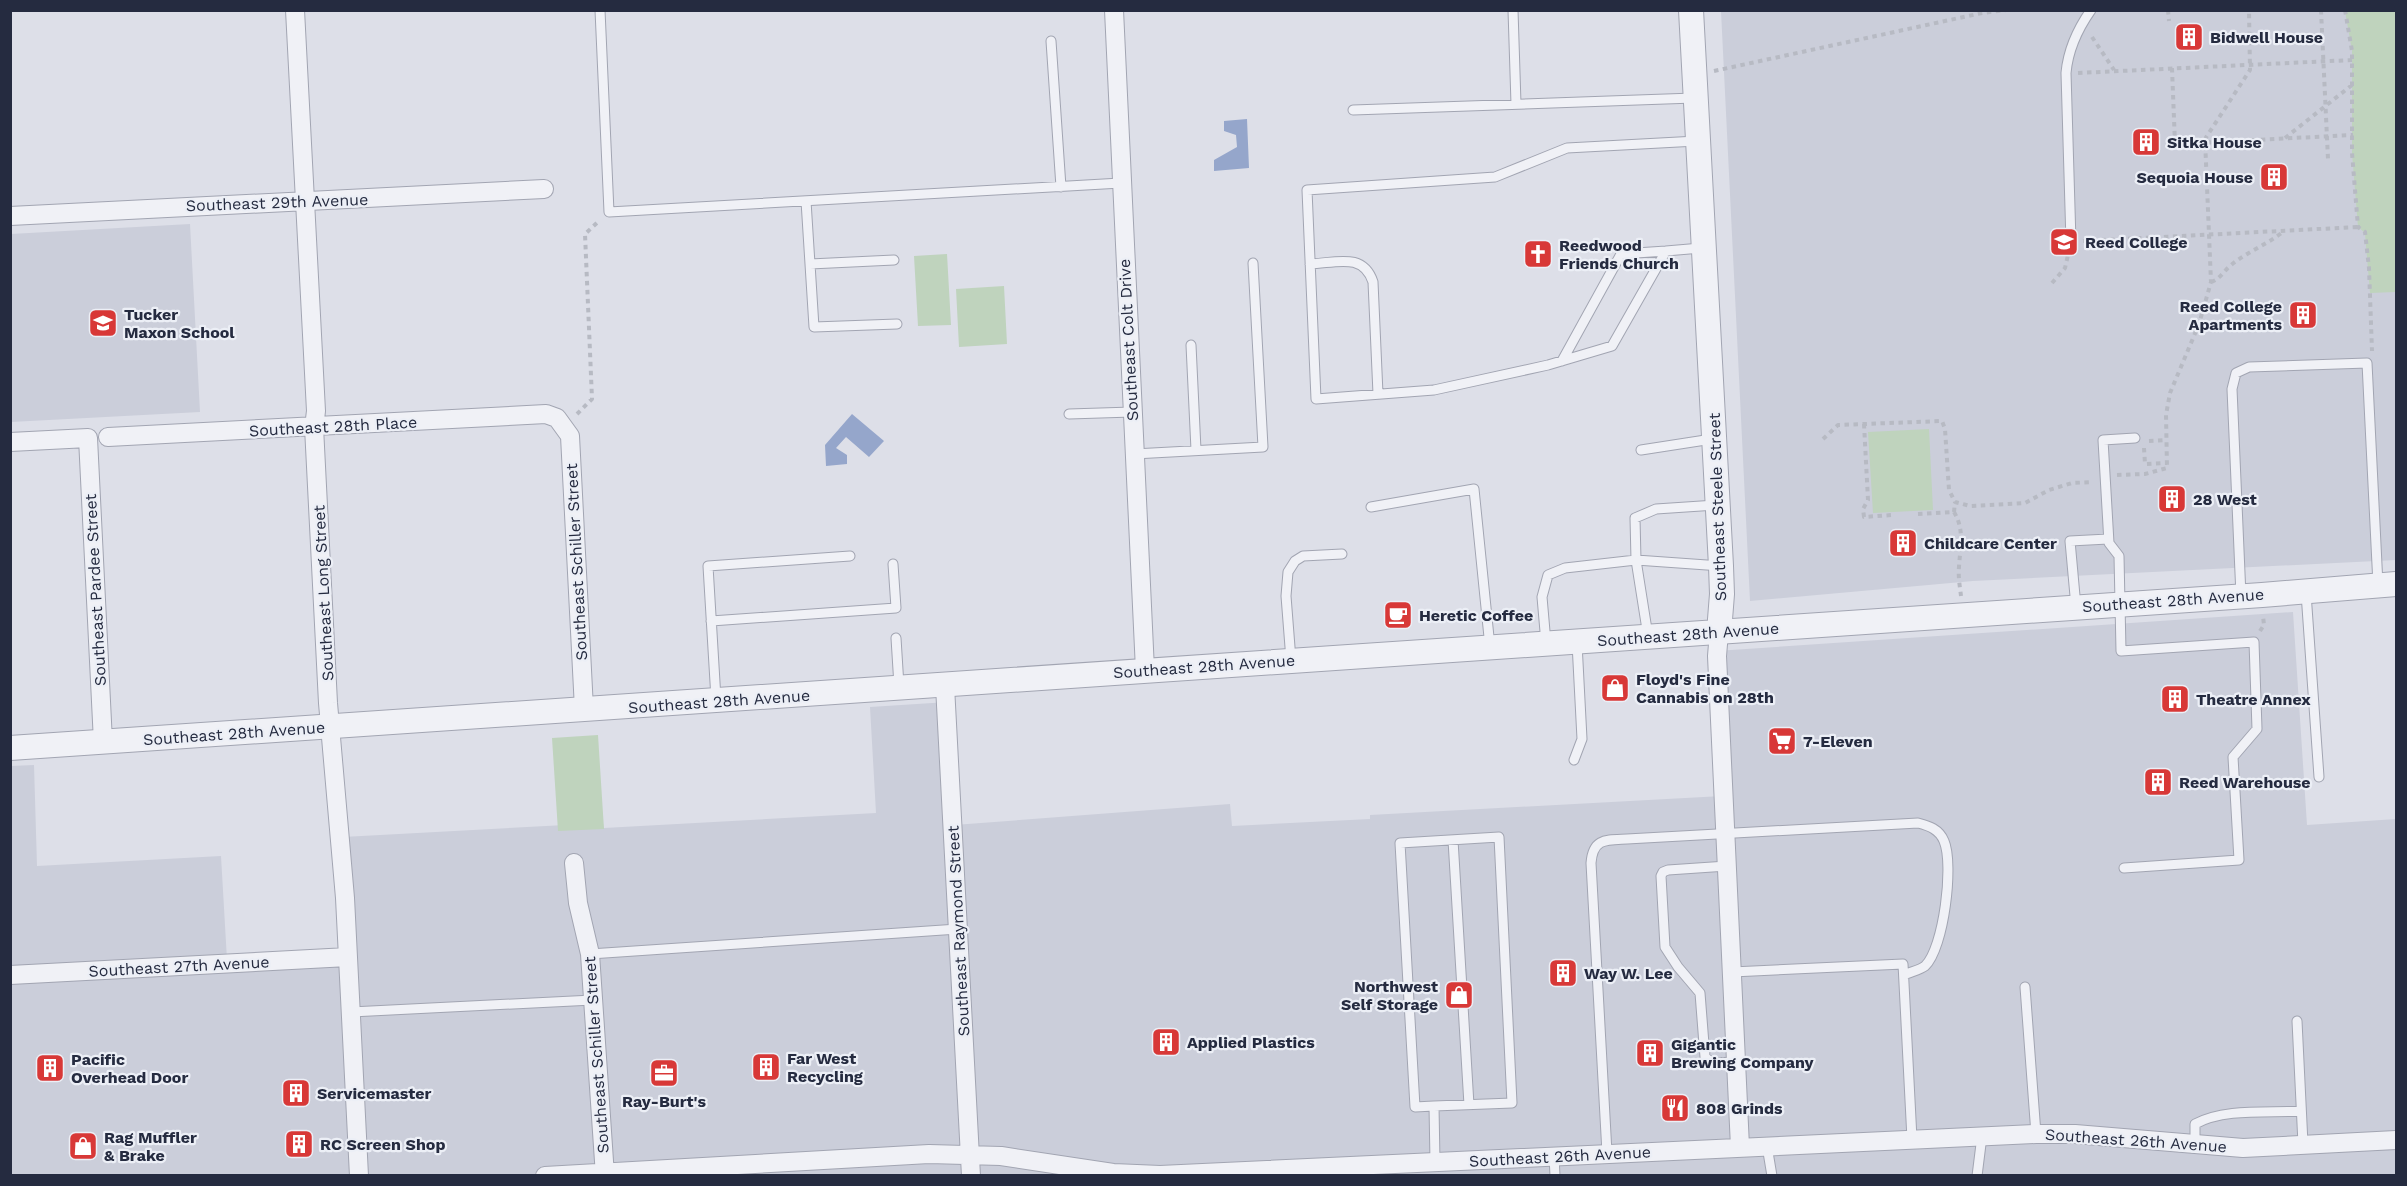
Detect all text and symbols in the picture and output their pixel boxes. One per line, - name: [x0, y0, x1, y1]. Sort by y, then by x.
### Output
- building icon: Bidwell House: [2173, 21, 2205, 53]
- place label: Bidwell House: [2210, 28, 2323, 47]
- building icon: Sitka House: [2130, 126, 2162, 158]
- place label: Sitka House: [2167, 133, 2262, 152]
- building icon: Sequoia House: [2258, 161, 2290, 193]
- place label: Sequoia House: [2136, 168, 2253, 187]
- street label: Southeast 29th Avenue: [186, 190, 369, 215]
- school or university icon: Reed College: [2048, 226, 2080, 258]
- place label: Reed College: [2085, 233, 2187, 252]
- place label: Reedwood Friends Church: [1559, 236, 1679, 273]
- church icon: Reedwood Friends Church: [1522, 238, 1554, 270]
- street label: Southeast Colt Drive: [1115, 258, 1142, 422]
- place label: Reed College Apartments: [2180, 297, 2282, 334]
- building icon: Reed College Apartments: [2287, 299, 2319, 331]
- place label: Tucker Maxon School: [124, 305, 235, 342]
- school or university icon: Tucker Maxon School: [87, 307, 119, 339]
- street label: Southeast Steele Street: [1705, 412, 1730, 601]
- street label: Southeast 28th Place: [248, 413, 418, 440]
- street label: Southeast Schiller Street: [562, 463, 591, 661]
- building icon: 28 West: [2156, 483, 2188, 515]
- place label: 28 West: [2193, 490, 2257, 509]
- street label: Southeast Pardee Street: [81, 493, 110, 687]
- street label: Southeast Long Street: [309, 504, 338, 681]
- building icon: Childcare Center: [1887, 527, 1919, 559]
- place label: Childcare Center: [1924, 534, 2057, 553]
- street label: Southeast 28th Avenue: [2081, 585, 2265, 616]
- cafe icon: Heretic Coffee: [1382, 599, 1414, 631]
- place label: Heretic Coffee: [1419, 606, 1533, 625]
- street label: Southeast 28th Avenue: [1596, 619, 1780, 650]
- street label: Southeast 28th Avenue: [1112, 651, 1296, 682]
- place label: Floyd's Fine Cannabis on 28th: [1636, 670, 1774, 707]
- shop icon: Floyd's Fine Cannabis on 28th: [1599, 672, 1631, 704]
- building icon: Theatre Annex: [2159, 683, 2191, 715]
- street label: Southeast 28th Avenue: [627, 686, 811, 717]
- place label: Theatre Annex: [2196, 690, 2311, 709]
- street label: Southeast 28th Avenue: [142, 718, 326, 749]
- supermarket icon: 7-Eleven: [1766, 725, 1798, 757]
- place label: 7-Eleven: [1803, 732, 1873, 751]
- building icon: Reed Warehouse: [2142, 766, 2174, 798]
- place label: Reed Warehouse: [2179, 773, 2311, 792]
- street label: Southeast Raymond Street: [943, 825, 974, 1037]
- street label: Southeast 27th Avenue: [88, 952, 270, 981]
- street label: Southeast Schiller Street: [580, 956, 613, 1154]
- building icon: Way W. Lee: [1547, 957, 1579, 989]
- place label: Way W. Lee: [1584, 964, 1673, 983]
- place label: Northwest Self Storage: [1341, 977, 1438, 1014]
- shop icon: Northwest Self Storage: [1443, 979, 1475, 1011]
- building icon: Applied Plastics: [1150, 1026, 1182, 1058]
- place label: Applied Plastics: [1187, 1033, 1315, 1052]
- place label: Gigantic Brewing Company: [1671, 1035, 1815, 1072]
- building icon: Gigantic Brewing Company: [1634, 1037, 1666, 1069]
- place label: Far West Recycling: [787, 1049, 863, 1086]
- place label: Pacific Overhead Door: [71, 1050, 188, 1087]
- building icon: Far West Recycling: [750, 1051, 782, 1083]
- building icon: Pacific Overhead Door: [34, 1052, 66, 1084]
- office icon: Ray-Burt's: [648, 1057, 680, 1089]
- building icon: Servicemaster: [280, 1077, 312, 1109]
- place label: Servicemaster: [317, 1084, 432, 1103]
- place label: Ray-Burt's: [622, 1092, 706, 1111]
- restaurant icon: 808 Grinds: [1659, 1092, 1691, 1124]
- place label: 808 Grinds: [1696, 1099, 1783, 1118]
- street label: Southeast 26th Avenue: [2044, 1125, 2228, 1156]
- place label: Rag Muffler & Brake: [104, 1128, 197, 1165]
- building icon: RC Screen Shop: [283, 1128, 315, 1160]
- shop icon: Rag Muffler & Brake: [67, 1130, 99, 1162]
- place label: RC Screen Shop: [320, 1135, 445, 1154]
- street label: Southeast 26th Avenue: [1469, 1142, 1652, 1171]

